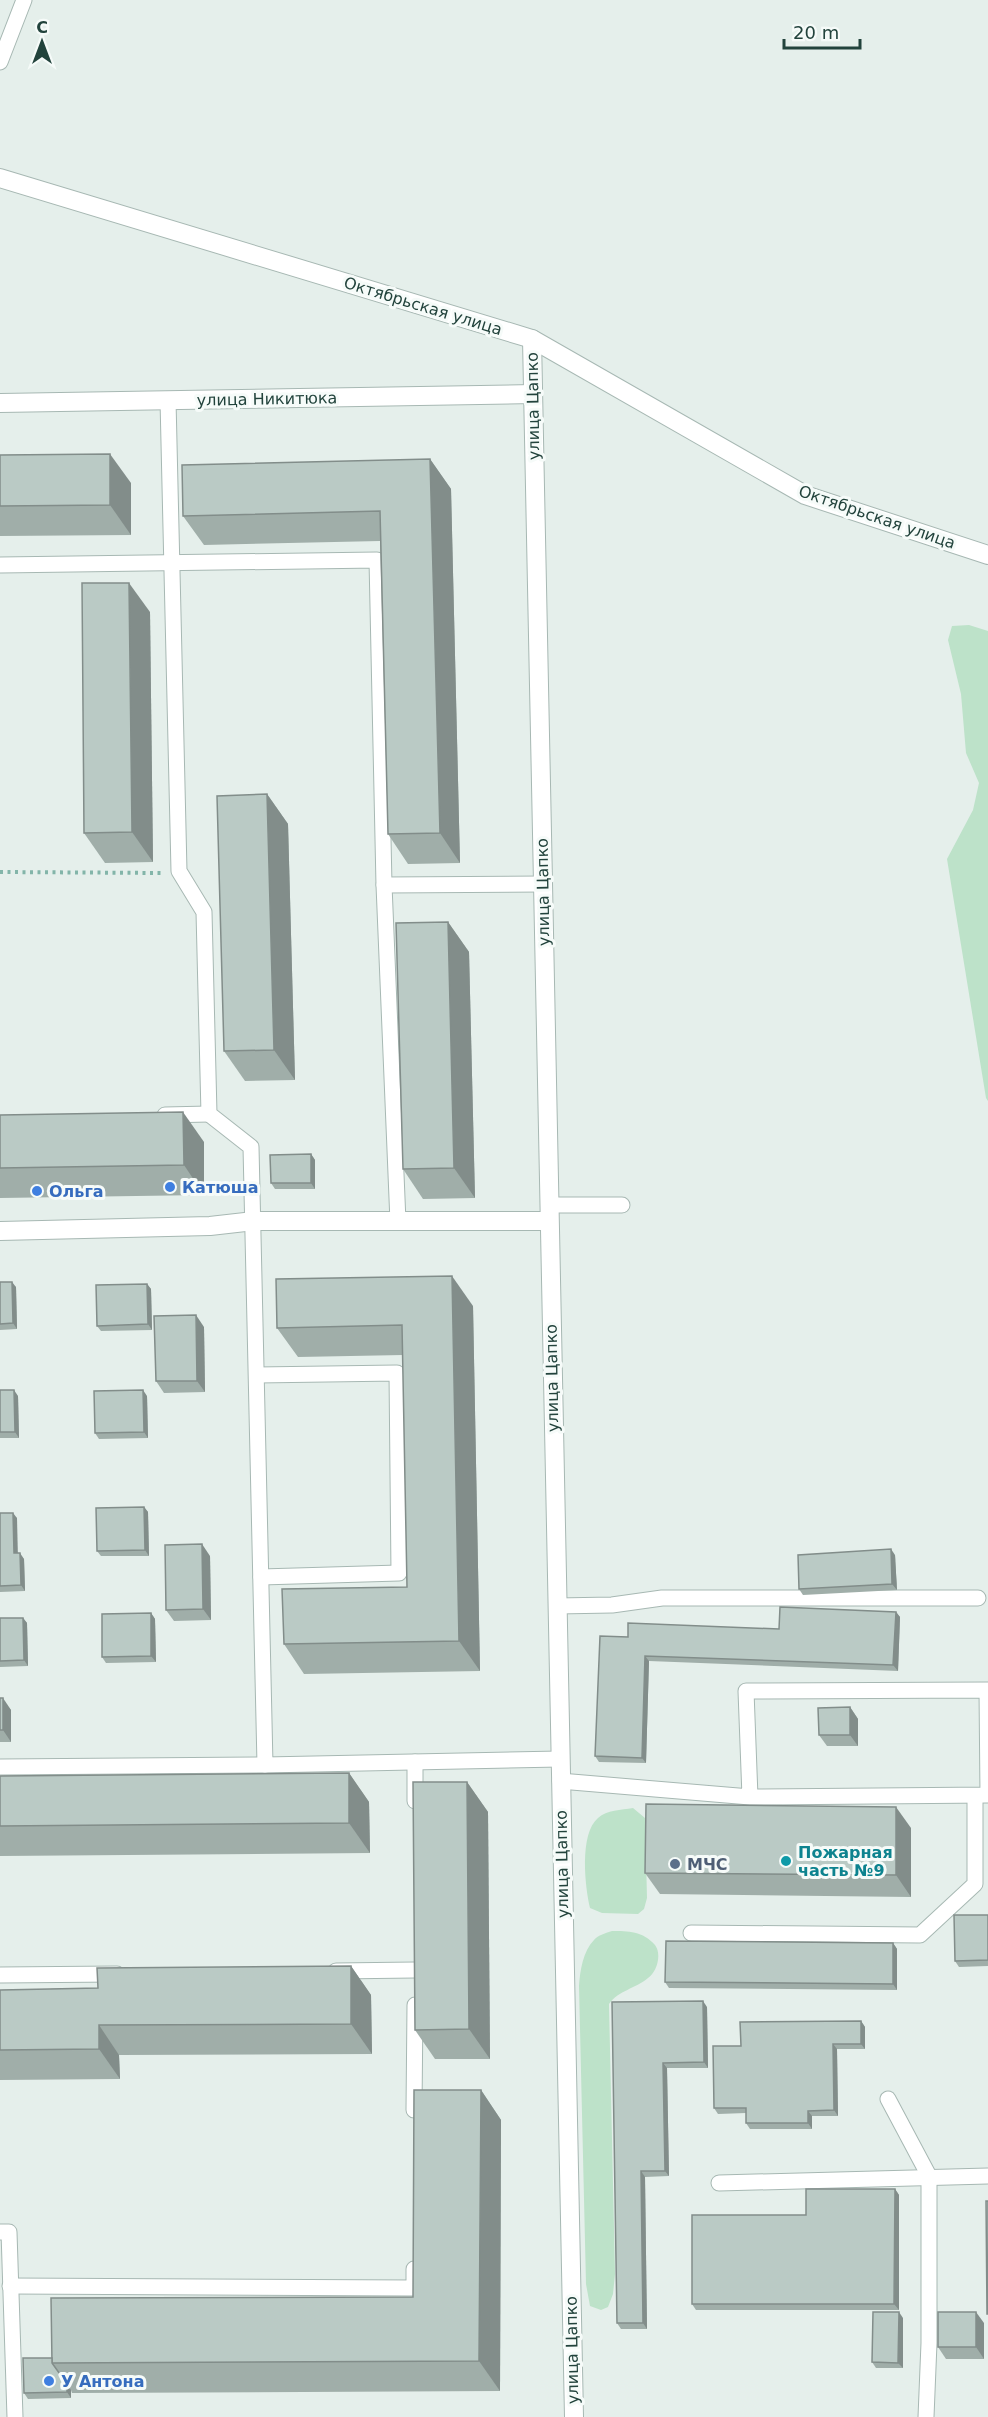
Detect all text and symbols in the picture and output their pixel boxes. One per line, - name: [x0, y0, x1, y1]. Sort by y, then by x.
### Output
- north arrow: [12, 12, 72, 72]
- scale bar: [784, 12, 860, 50]
- text: С: [36, 18, 48, 37]
- text: 20 m: [793, 22, 839, 43]
- street label: Октябрьская улица: [342, 273, 504, 339]
- street label: улица Цапко: [523, 352, 543, 460]
- street label: улица Никитюка: [197, 388, 337, 410]
- street label: Октябрьская улица: [796, 481, 958, 553]
- street label: улица Цапко: [533, 838, 553, 946]
- place label: Катюша: [182, 1178, 259, 1197]
- marker: Катюша: [163, 1180, 177, 1194]
- place label: Ольга: [49, 1182, 104, 1201]
- marker: Ольга: [30, 1184, 44, 1198]
- street label: улица Цапко: [542, 1324, 562, 1432]
- street label: улица Цапко: [552, 1810, 572, 1918]
- place label: Пожарная часть №9: [798, 1843, 893, 1880]
- marker: Пожарная часть №9: [779, 1854, 793, 1868]
- place label: МЧС: [687, 1855, 728, 1874]
- marker: МЧС: [668, 1857, 682, 1871]
- street label: улица Цапко: [562, 2296, 582, 2404]
- place label: У Антона: [61, 2372, 144, 2391]
- marker: У Антона: [42, 2374, 56, 2388]

